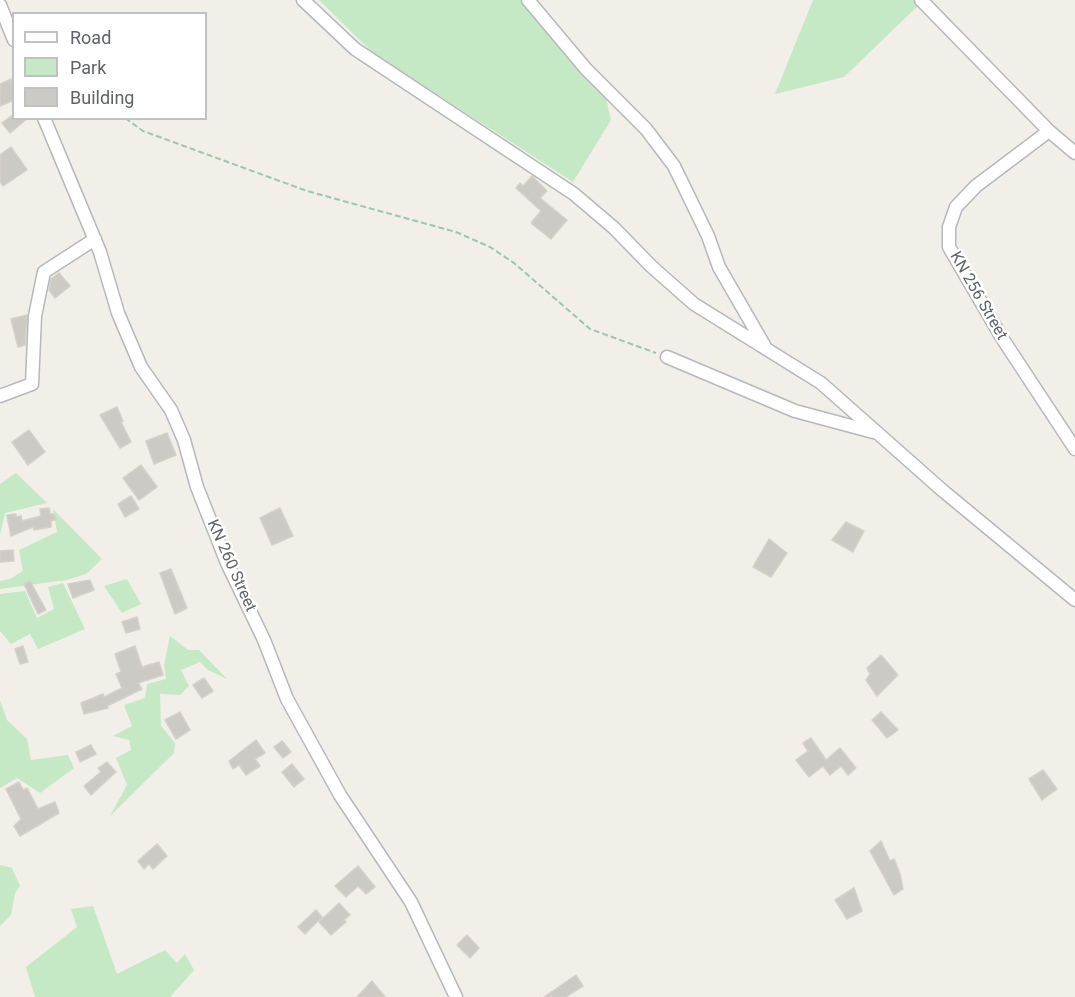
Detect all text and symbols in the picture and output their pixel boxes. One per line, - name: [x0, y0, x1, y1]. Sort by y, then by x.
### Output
- legend: [12, 12, 207, 120]
- text: Road: [70, 27, 111, 48]
- text: Park: [70, 57, 106, 78]
- text: Building: [70, 87, 134, 108]
- street label: KN 256 Street: [945, 249, 1011, 343]
- street label: KN 260 Street: [202, 517, 260, 615]

